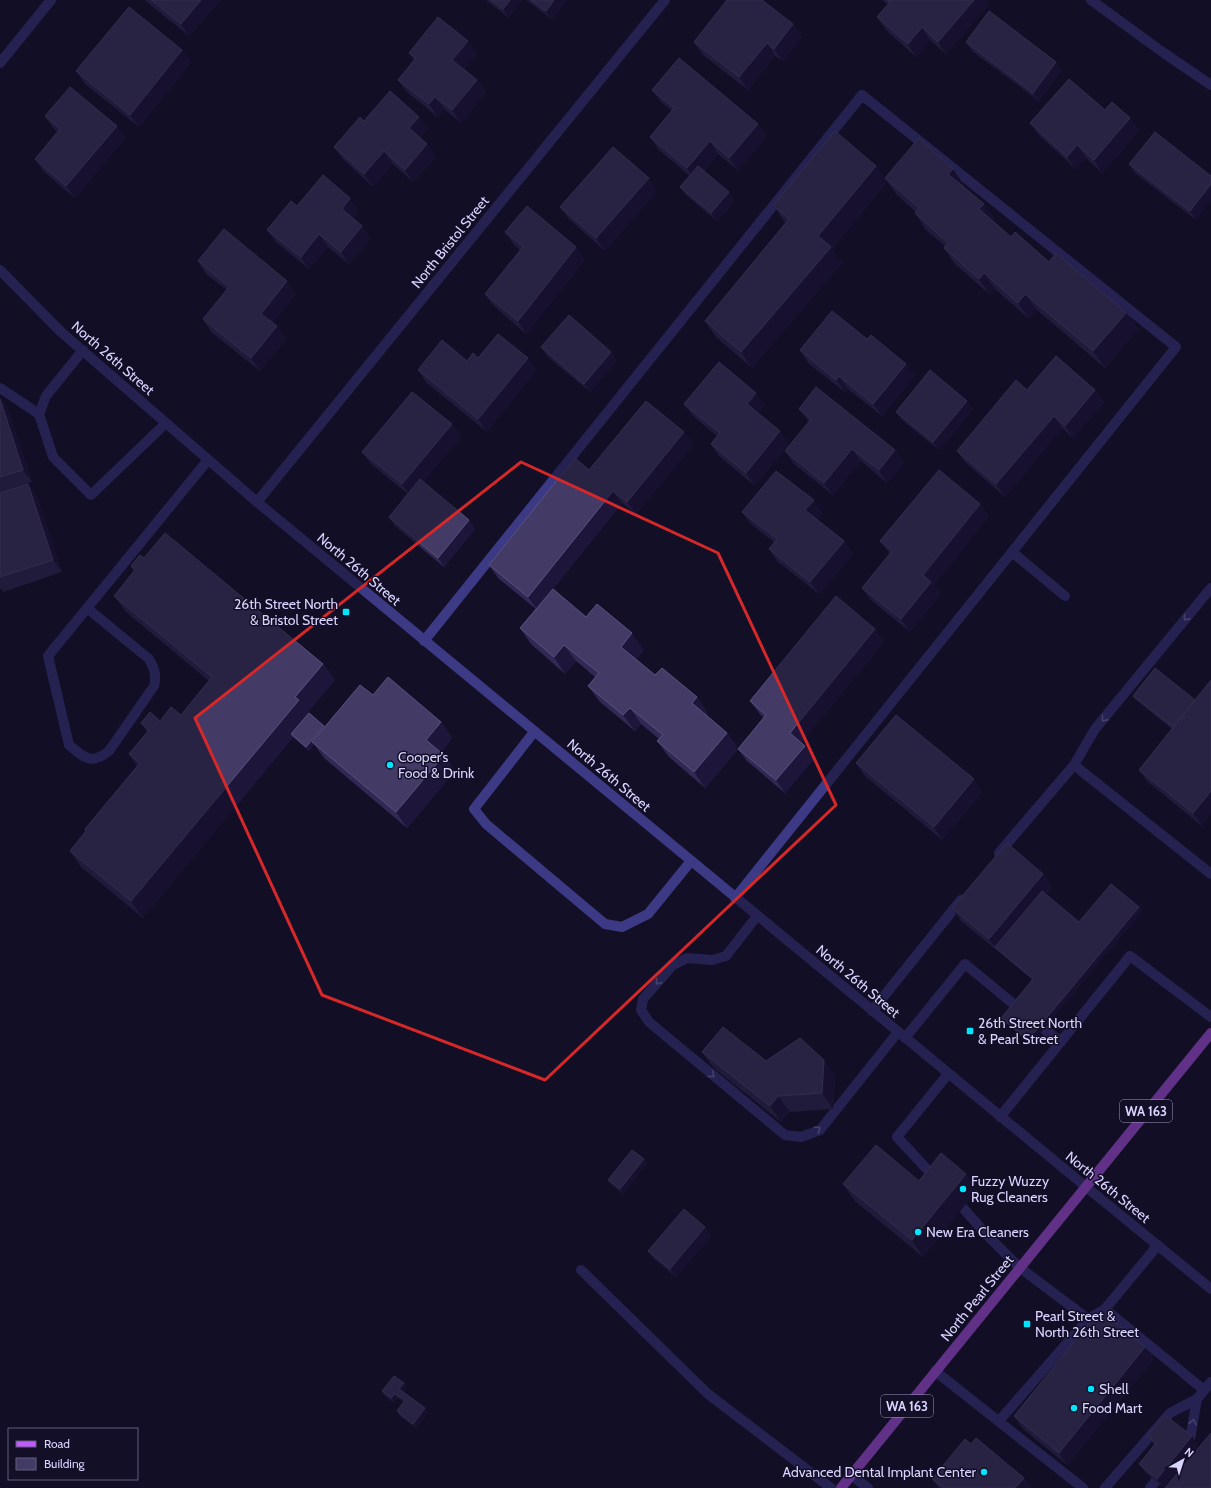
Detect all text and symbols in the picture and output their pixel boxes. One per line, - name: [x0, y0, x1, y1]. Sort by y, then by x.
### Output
- street label: North Bristol Street: [407, 192, 493, 292]
- street label: North 26th Street: [68, 317, 158, 399]
- street label: North 26th Street: [313, 529, 405, 609]
- place label: 26th Street North & Bristol Street: [234, 595, 338, 629]
- marker: 26th Street North & Bristol Street: [341, 607, 351, 617]
- one-way arrow: [1184, 614, 1191, 621]
- one-way arrow: [1101, 714, 1108, 721]
- street label: North 26th Street: [563, 735, 655, 815]
- place label: Cooper’s Food & Drink: [398, 748, 475, 782]
- marker: Cooper’s Food & Drink: [385, 760, 395, 770]
- street label: North 26th Street: [812, 941, 904, 1021]
- one-way arrow: [655, 978, 662, 985]
- place label: 26th Street North & Pearl Street: [978, 1014, 1082, 1048]
- marker: 26th Street North & Pearl Street: [965, 1026, 975, 1036]
- one-way arrow: [708, 1070, 715, 1077]
- road number: WA 163: [1120, 1100, 1172, 1122]
- one-way arrow: [814, 1127, 821, 1134]
- street label: North 26th Street: [1062, 1147, 1154, 1227]
- place label: Fuzzy Wuzzy Rug Cleaners: [971, 1172, 1049, 1206]
- marker: Fuzzy Wuzzy Rug Cleaners: [958, 1184, 968, 1194]
- place label: New Era Cleaners: [926, 1223, 1029, 1241]
- marker: New Era Cleaners: [913, 1227, 923, 1237]
- street label: North Pearl Street: [937, 1251, 1017, 1345]
- place label: Pearl Street & North 26th Street: [1035, 1307, 1139, 1341]
- marker: Pearl Street & North 26th Street: [1022, 1319, 1032, 1329]
- place label: Shell: [1099, 1380, 1129, 1398]
- marker: Shell: [1086, 1384, 1096, 1394]
- road number: WA 163: [881, 1395, 933, 1417]
- place label: Food Mart: [1082, 1399, 1142, 1417]
- marker: Food Mart: [1069, 1403, 1079, 1413]
- one-way arrow: [1188, 1419, 1197, 1425]
- legend: [8, 1428, 138, 1480]
- text: Road: [44, 1436, 70, 1451]
- north arrow: [1163, 1440, 1203, 1480]
- text: N: [1182, 1444, 1197, 1460]
- text: Building: [44, 1456, 86, 1471]
- place label: Advanced Dental Implant Center: [783, 1463, 977, 1481]
- marker: Advanced Dental Implant Center: [979, 1467, 989, 1477]

